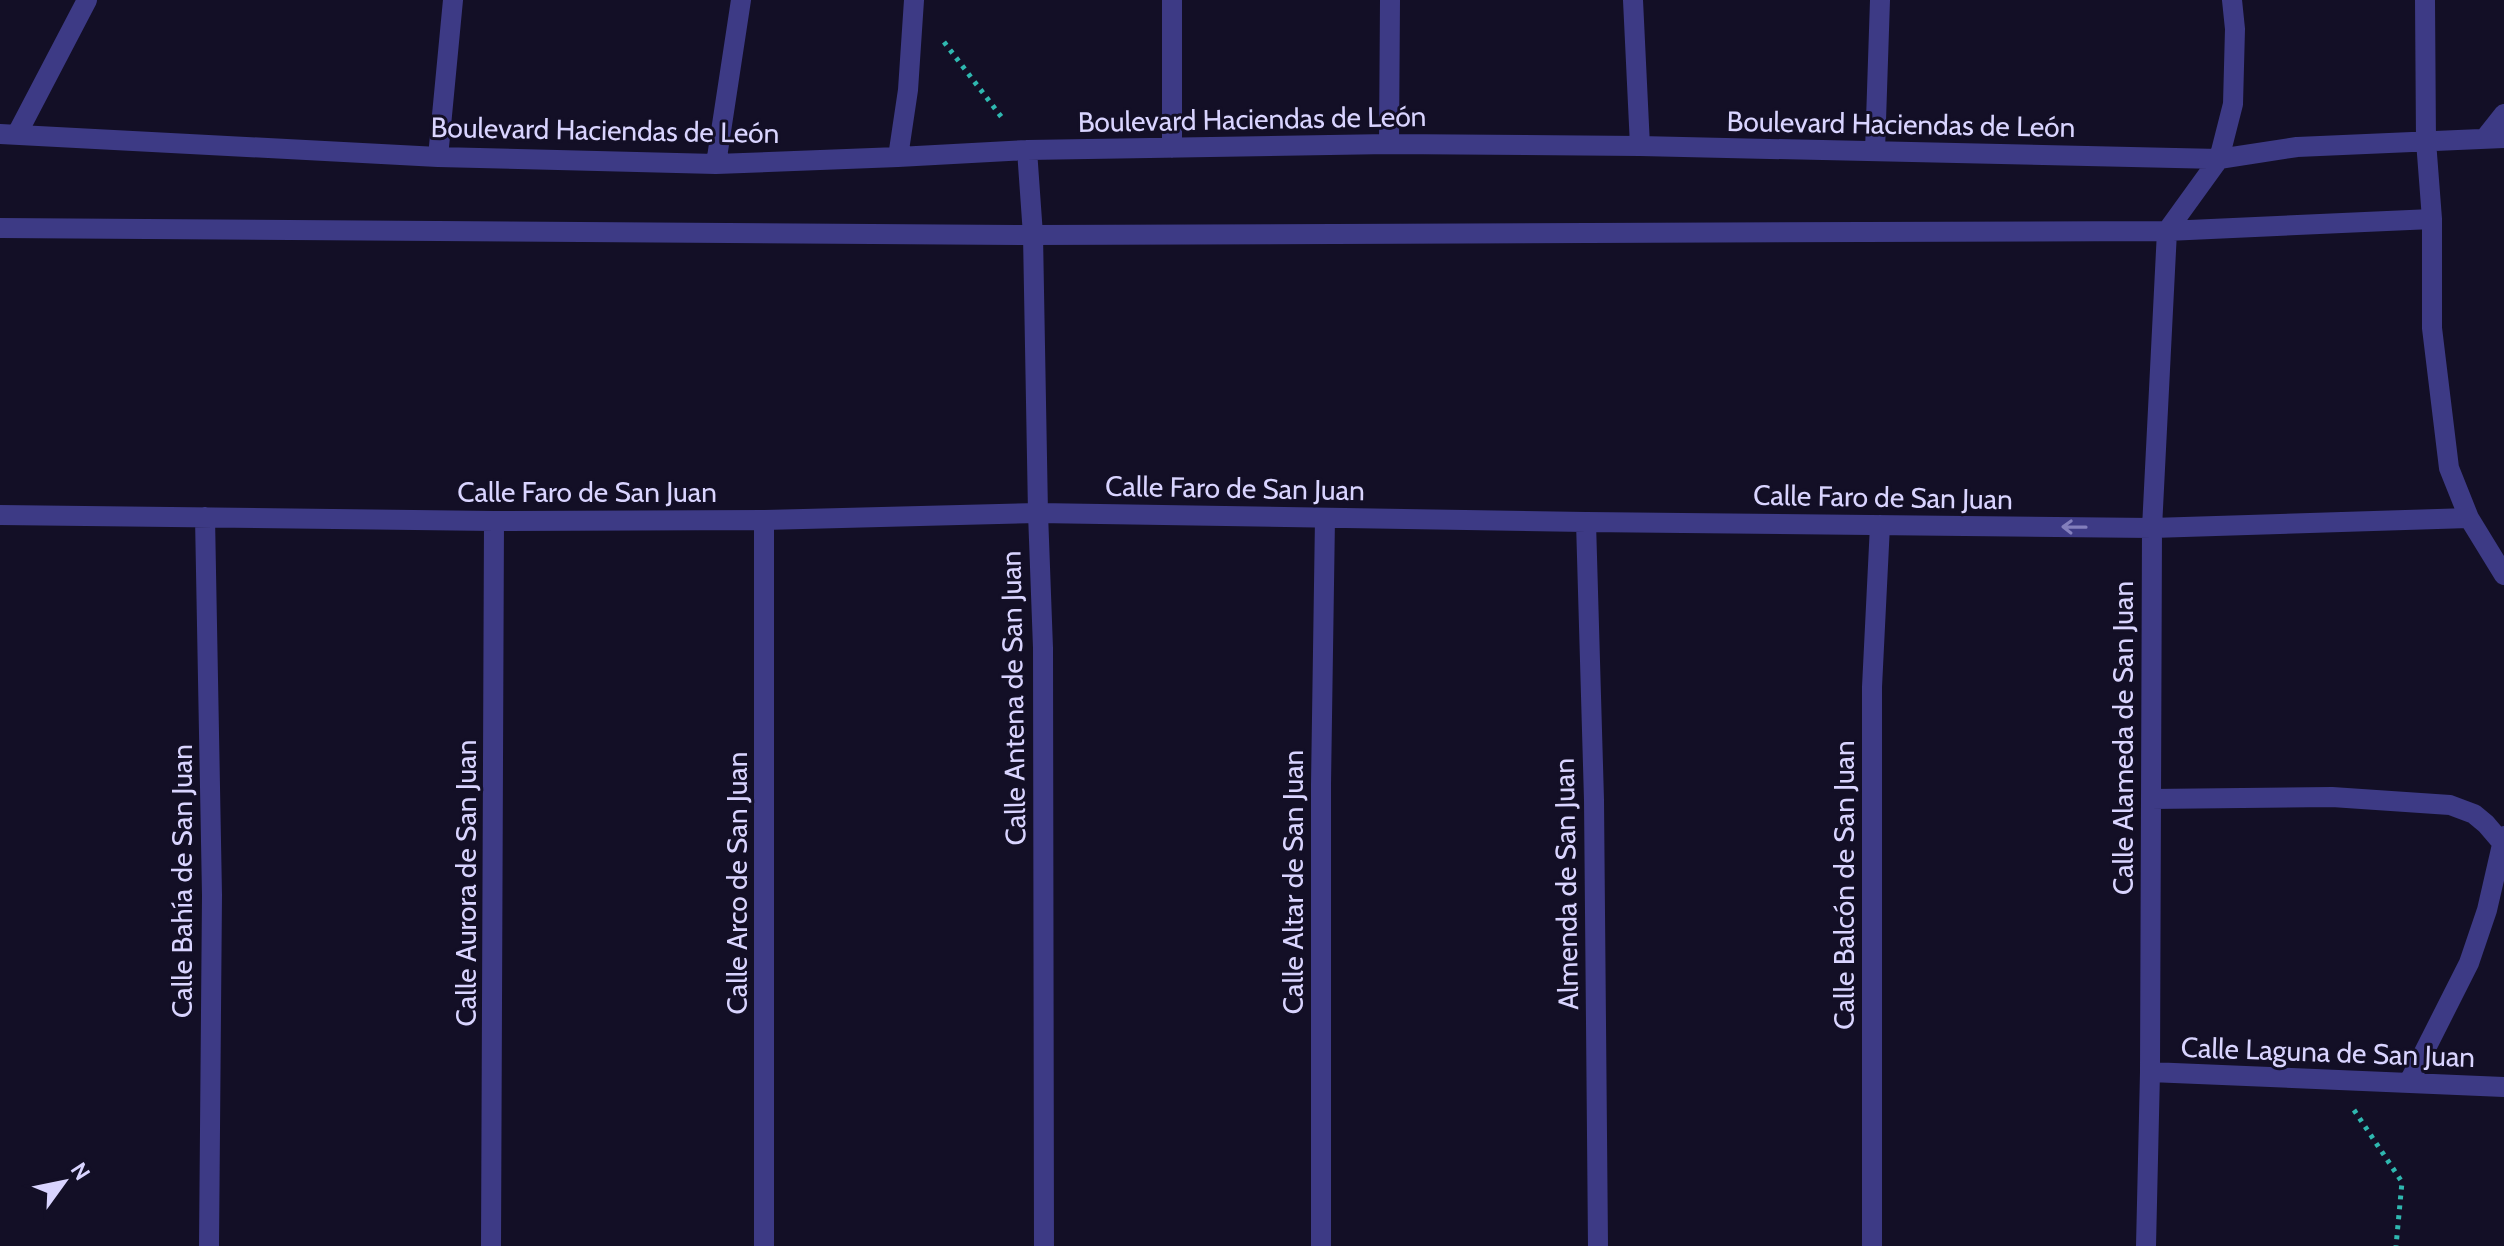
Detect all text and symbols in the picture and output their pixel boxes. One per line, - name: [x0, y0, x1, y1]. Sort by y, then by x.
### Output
- street label: Boulevard Haciendas de León: [1077, 99, 1427, 139]
- street label: Boulevard Haciendas de León: [1726, 104, 2076, 144]
- street label: Boulevard Haciendas de León: [430, 110, 780, 150]
- street label: Calle Faro de San Juan: [1105, 469, 1365, 507]
- street label: Calle Faro de San Juan: [457, 475, 717, 509]
- street label: Calle Faro de San Juan: [1753, 478, 2013, 516]
- one-way arrow: [2061, 519, 2088, 535]
- street label: Calle Antena de San Juan: [993, 550, 1033, 846]
- street label: Calle Alameda de San Juan: [2106, 581, 2140, 895]
- street label: Calle Aurora de San Juan: [449, 740, 483, 1026]
- street label: Calle Balcón de San Juan: [1827, 740, 1861, 1030]
- street label: Calle Bahía de San Juan: [165, 744, 199, 1018]
- street label: Calle Altar de San Juan: [1276, 750, 1310, 1014]
- street label: Calle Arco de San Juan: [720, 752, 754, 1014]
- street label: Almenda de San Juan: [1547, 758, 1585, 1010]
- street label: Calle Laguna de San Juan: [2180, 1030, 2476, 1074]
- north arrow: [24, 1142, 104, 1222]
- text: N: [65, 1158, 96, 1185]

